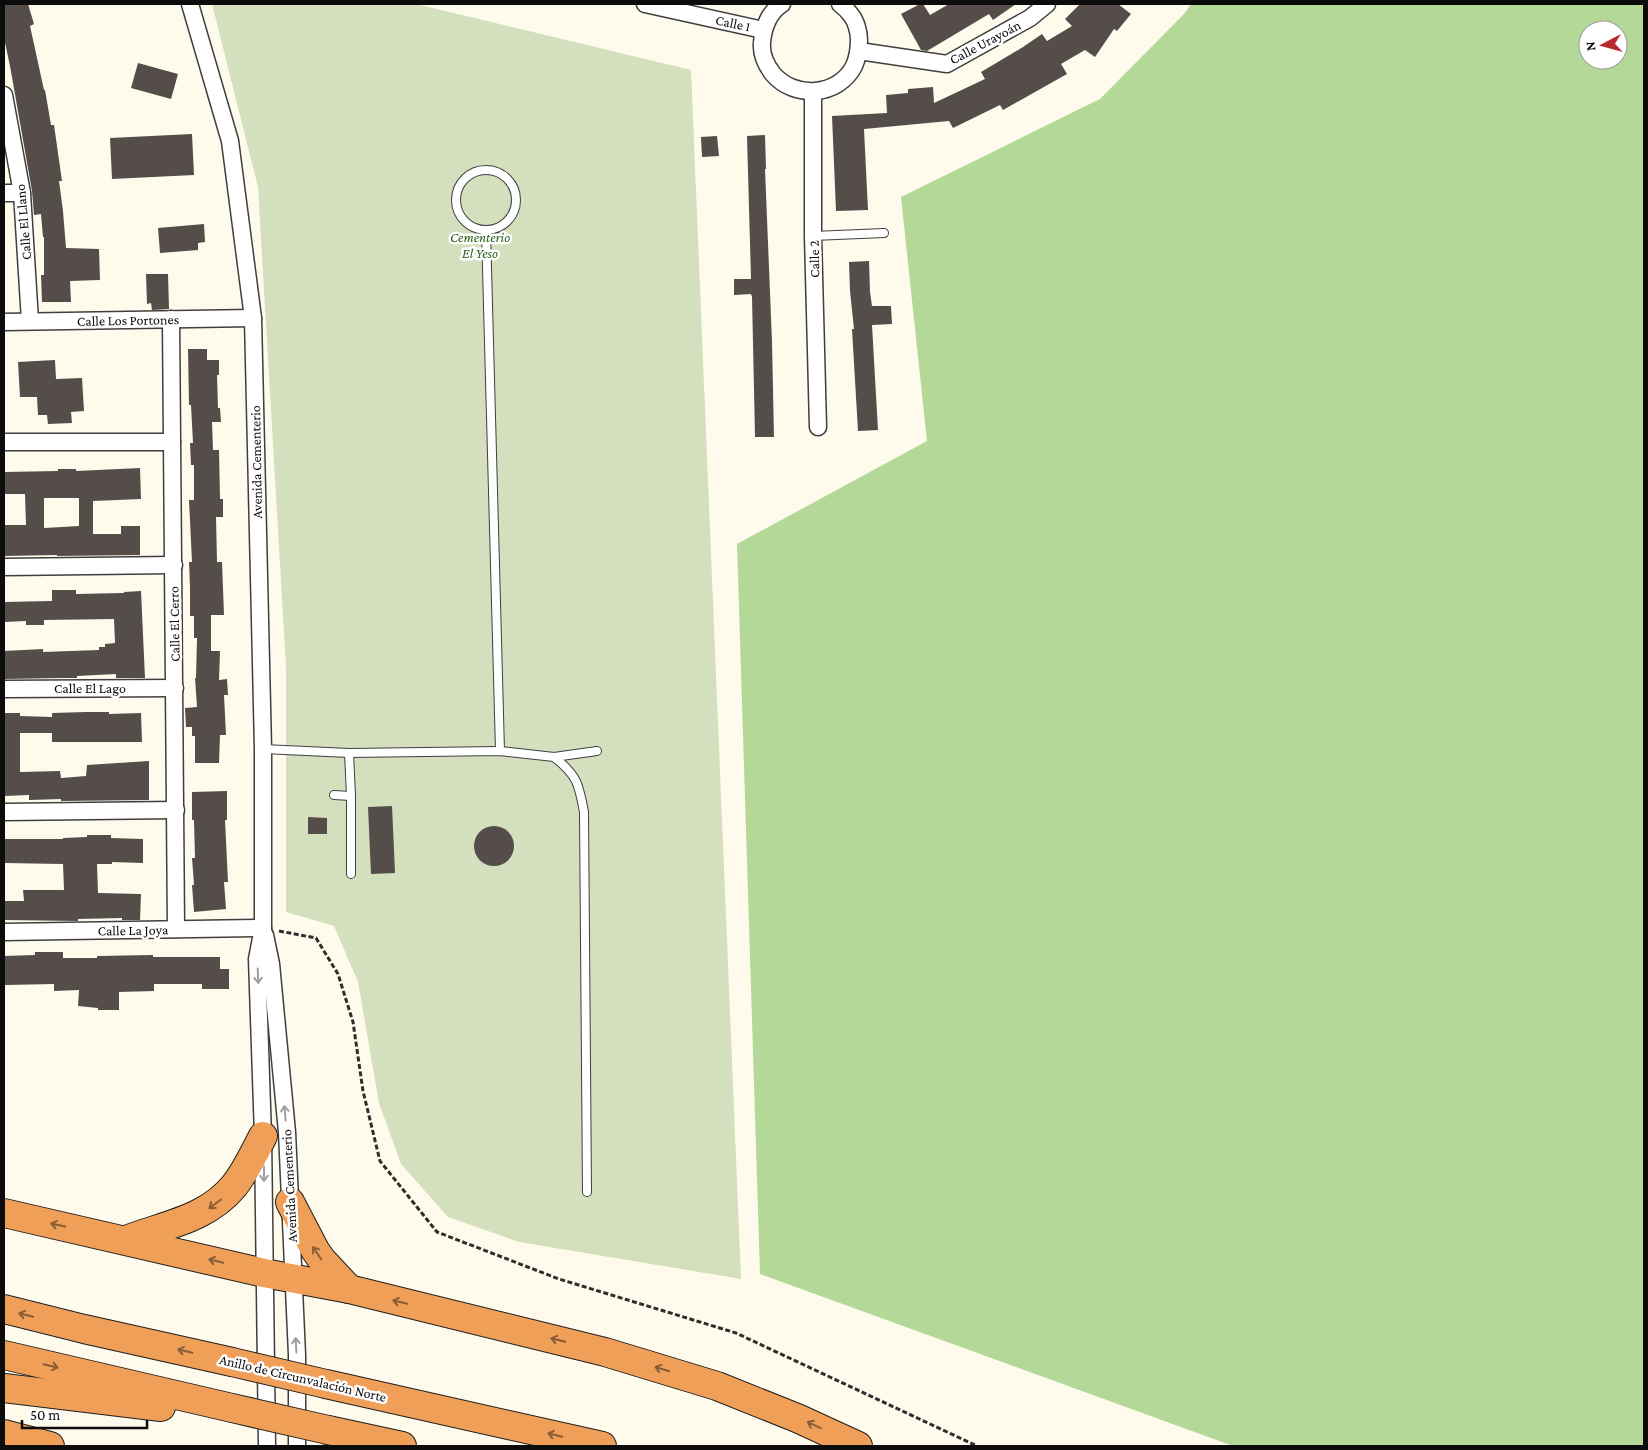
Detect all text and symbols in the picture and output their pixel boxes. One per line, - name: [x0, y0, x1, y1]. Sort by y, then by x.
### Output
- street label: Calle 1: [714, 11, 752, 35]
- street label: Calle Urayoán: [947, 16, 1024, 67]
- north arrow: [1578, 20, 1628, 70]
- text: N: [1582, 40, 1599, 52]
- street label: Calle El Llano: [12, 183, 34, 261]
- park label: Cementerio El Yeso: [450, 229, 510, 261]
- street label: Calle 2: [806, 240, 822, 278]
- street label: Calle Los Portones: [77, 311, 179, 329]
- street label: Avenida Cementerio: [247, 405, 265, 519]
- street label: Calle El Cerro: [165, 586, 183, 662]
- street label: Calle El Lago: [54, 680, 126, 696]
- street label: Calle La Joya: [97, 921, 169, 939]
- one-way arrow: [253, 968, 262, 984]
- one-way arrow: [280, 1105, 290, 1121]
- street label: Avenida Cementerio: [278, 1129, 300, 1243]
- one-way arrow: [259, 1165, 269, 1181]
- one-way arrow: [209, 1198, 222, 1209]
- one-way arrow: [51, 1220, 67, 1229]
- one-way arrow: [312, 1246, 322, 1260]
- one-way arrow: [209, 1256, 225, 1265]
- one-way arrow: [393, 1297, 409, 1306]
- one-way arrow: [19, 1310, 35, 1319]
- one-way arrow: [551, 1335, 567, 1344]
- one-way arrow: [292, 1337, 301, 1353]
- one-way arrow: [177, 1346, 193, 1355]
- street label: Anillo de Circunvalación Norte: [218, 1351, 388, 1405]
- one-way arrow: [43, 1362, 59, 1371]
- one-way arrow: [654, 1363, 670, 1373]
- scale bar: [22, 1398, 148, 1430]
- text: 50 m: [30, 1407, 60, 1423]
- one-way arrow: [807, 1420, 822, 1430]
- one-way arrow: [547, 1430, 563, 1439]

